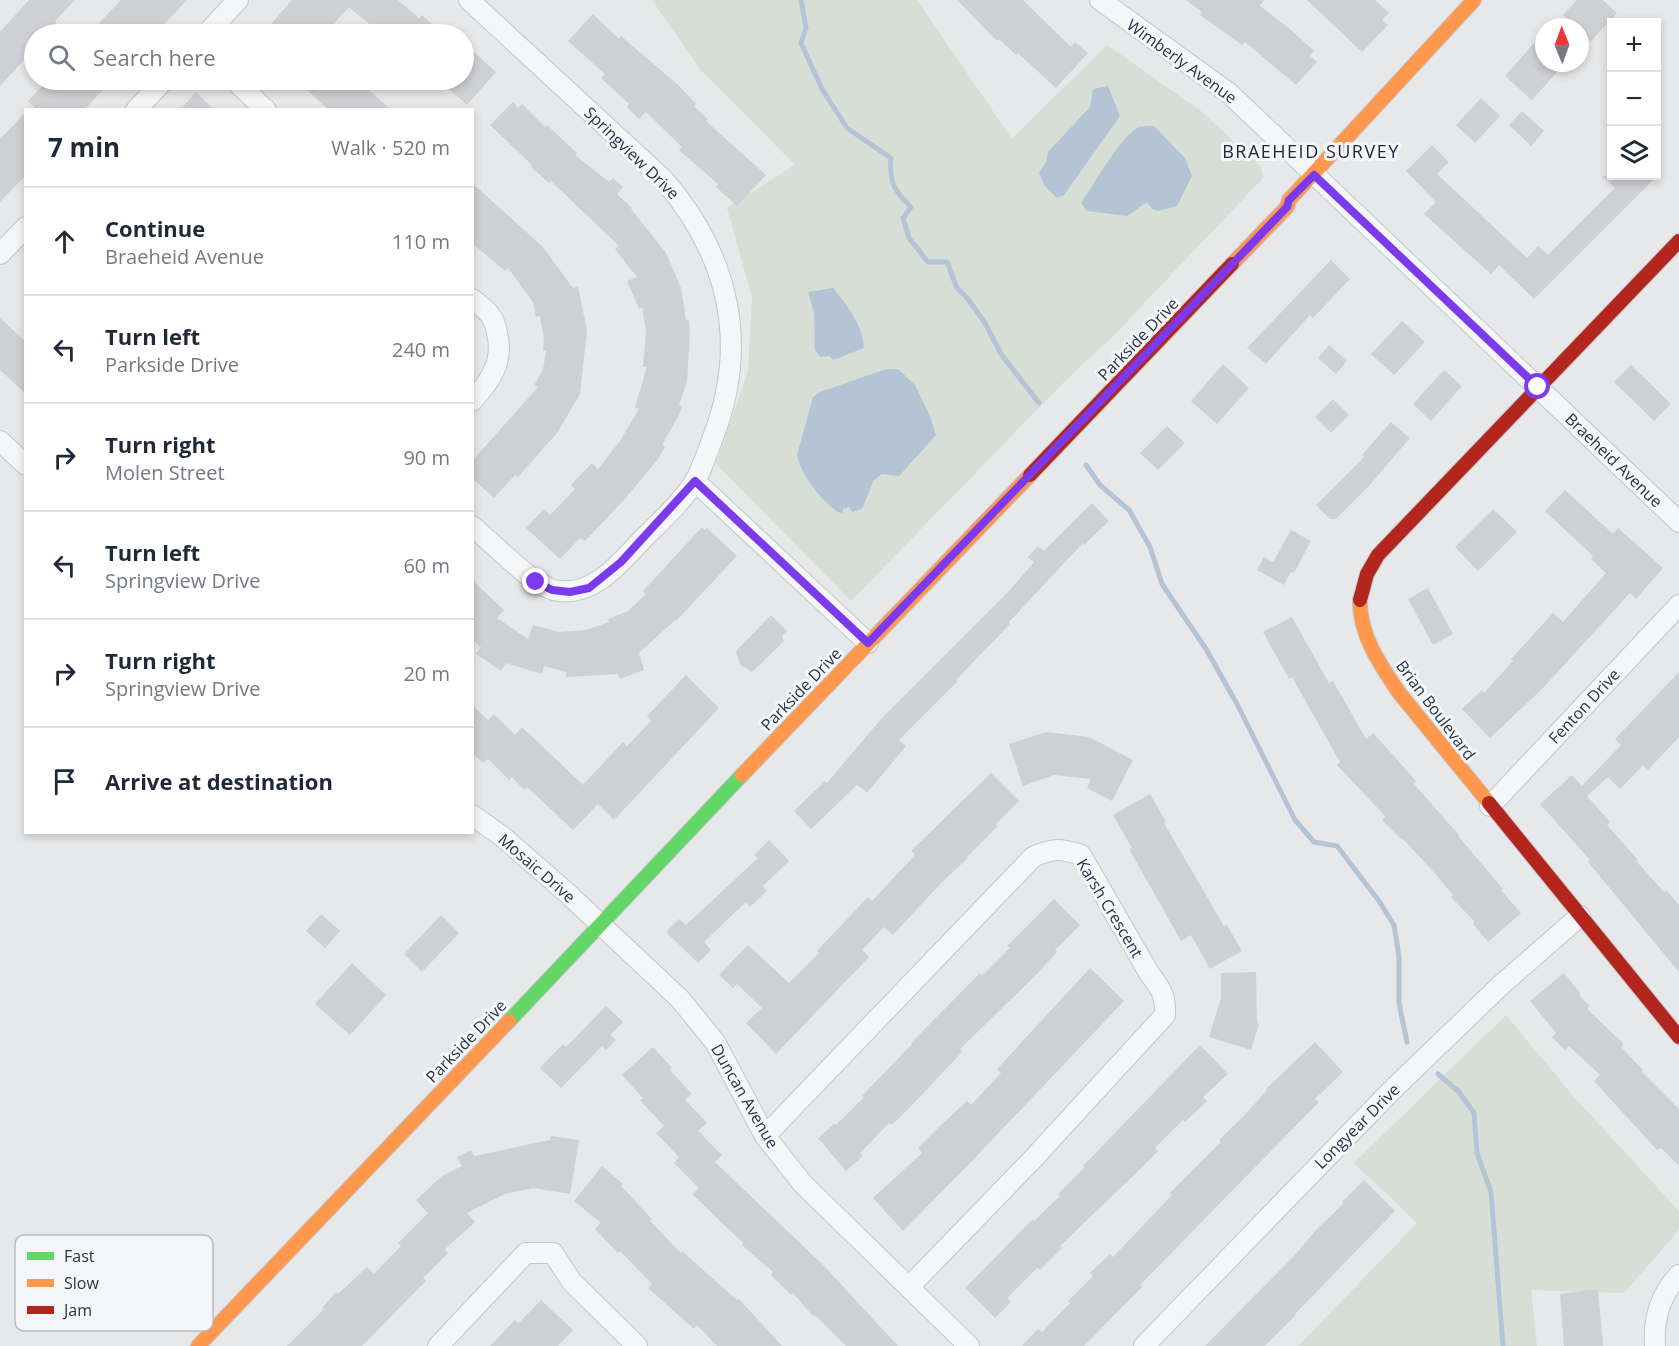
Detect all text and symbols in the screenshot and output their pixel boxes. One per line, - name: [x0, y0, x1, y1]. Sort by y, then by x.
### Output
- street label: Wimberly Avenue: [1123, 14, 1241, 108]
- north arrow: [1535, 18, 1589, 72]
- map controls: [1607, 18, 1661, 180]
- button: +: [1607, 18, 1661, 72]
- search box: [24, 24, 474, 90]
- icon: search: [45, 41, 78, 74]
- text: Search here: [93, 42, 216, 72]
- button: −: [1607, 72, 1661, 126]
- street label: Springview Drive: [580, 102, 684, 204]
- button: layers: [1607, 126, 1661, 180]
- text: 7 min: [48, 129, 120, 165]
- text: Walk · 520 m: [331, 134, 450, 161]
- district label: BRAEHEID SURVEY: [1222, 139, 1400, 163]
- text: Continue: [105, 213, 205, 243]
- icon: ahead: [48, 225, 81, 258]
- text: 110 m: [392, 228, 450, 255]
- text: Braeheid Avenue: [105, 243, 264, 270]
- street label: Parkside Drive: [1093, 293, 1183, 385]
- text: Turn left: [105, 321, 200, 351]
- icon: left: [48, 333, 81, 366]
- text: 240 m: [392, 336, 450, 363]
- text: Parkside Drive: [105, 351, 239, 378]
- route start: [1524, 373, 1550, 399]
- street label: Braeheid Avenue: [1561, 408, 1667, 512]
- text: Turn right: [105, 429, 216, 459]
- icon: right: [48, 441, 81, 474]
- text: 90 m: [403, 444, 450, 471]
- text: Molen Street: [105, 459, 225, 486]
- text: Turn left: [105, 537, 200, 567]
- icon: left: [48, 549, 81, 582]
- text: 60 m: [403, 552, 450, 579]
- text: Springview Drive: [105, 567, 260, 594]
- route end: [522, 568, 548, 594]
- street label: Parkside Drive: [756, 643, 846, 735]
- text: Turn right: [105, 645, 216, 675]
- street label: Brian Boulevard: [1391, 656, 1481, 764]
- icon: right: [48, 657, 81, 690]
- text: 20 m: [403, 660, 450, 687]
- street label: Fenton Drive: [1543, 664, 1625, 748]
- text: Springview Drive: [105, 675, 260, 702]
- icon: arrive: [48, 765, 81, 798]
- text: Arrive at destination: [105, 766, 333, 796]
- street label: Mosaic Drive: [494, 828, 580, 908]
- street label: Karsh Crescent: [1072, 854, 1148, 962]
- street label: Parkside Drive: [421, 995, 511, 1087]
- street label: Duncan Avenue: [706, 1040, 784, 1152]
- street label: Longyear Drive: [1310, 1079, 1404, 1173]
- legend: [15, 1235, 213, 1331]
- text: Fast: [64, 1245, 95, 1267]
- text: Slow: [64, 1272, 99, 1294]
- text: Jam: [62, 1299, 92, 1321]

